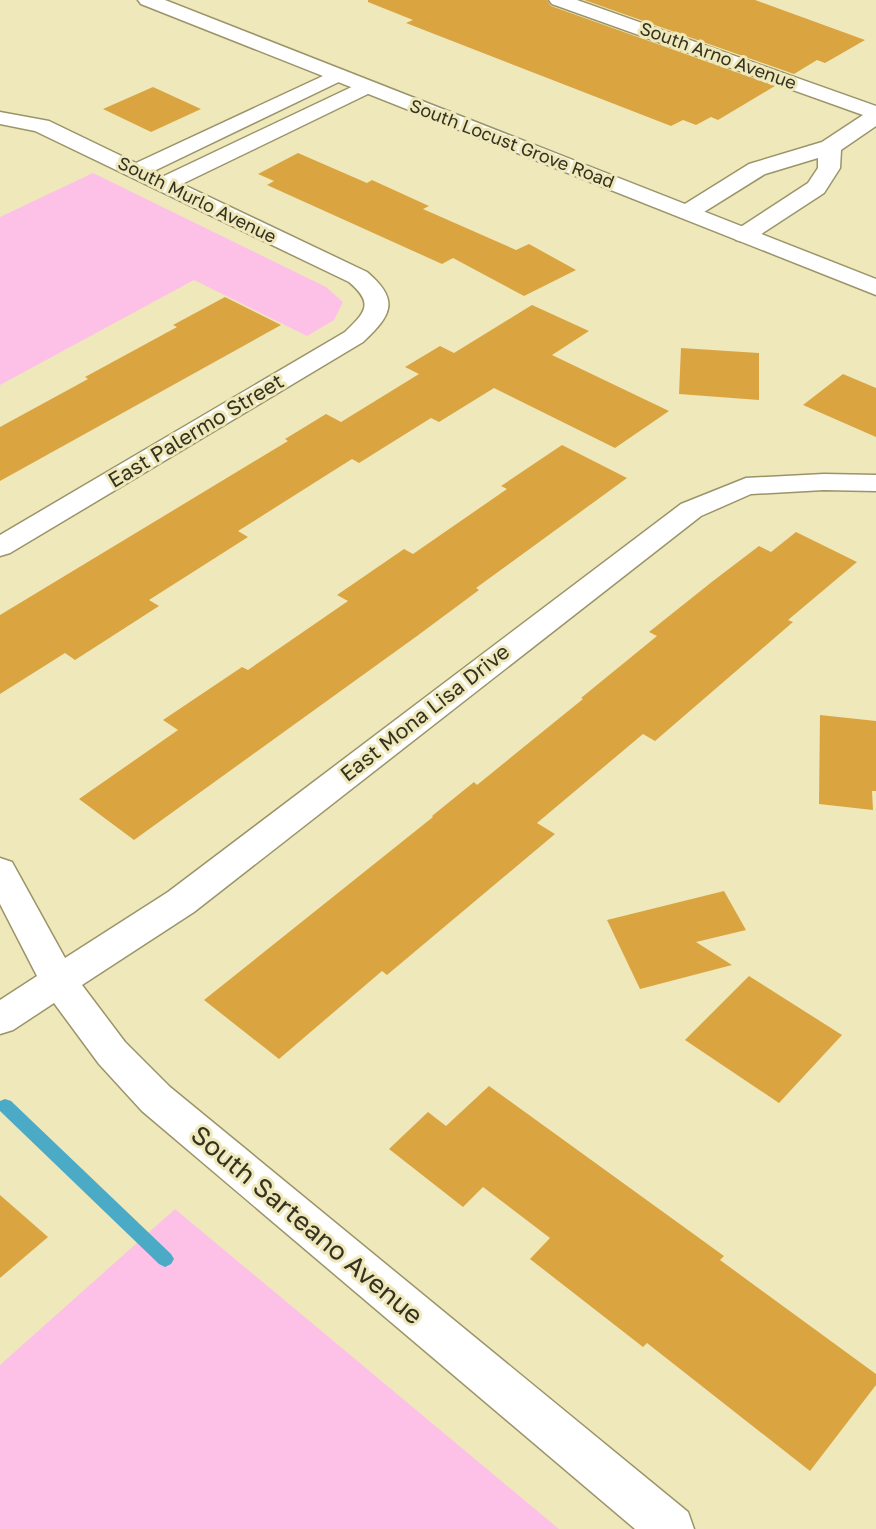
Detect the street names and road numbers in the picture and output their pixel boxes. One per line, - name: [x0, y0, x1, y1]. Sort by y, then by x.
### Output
- street label: South Arno Avenue: [637, 17, 800, 94]
- street label: South Locust Grove Road: [407, 94, 618, 192]
- street label: South Murlo Avenue: [115, 151, 280, 247]
- street label: East Palermo Street: [103, 367, 288, 493]
- street label: East Mona Lisa Drive: [334, 638, 514, 786]
- street label: South Sarteano Avenue: [185, 1119, 429, 1331]

